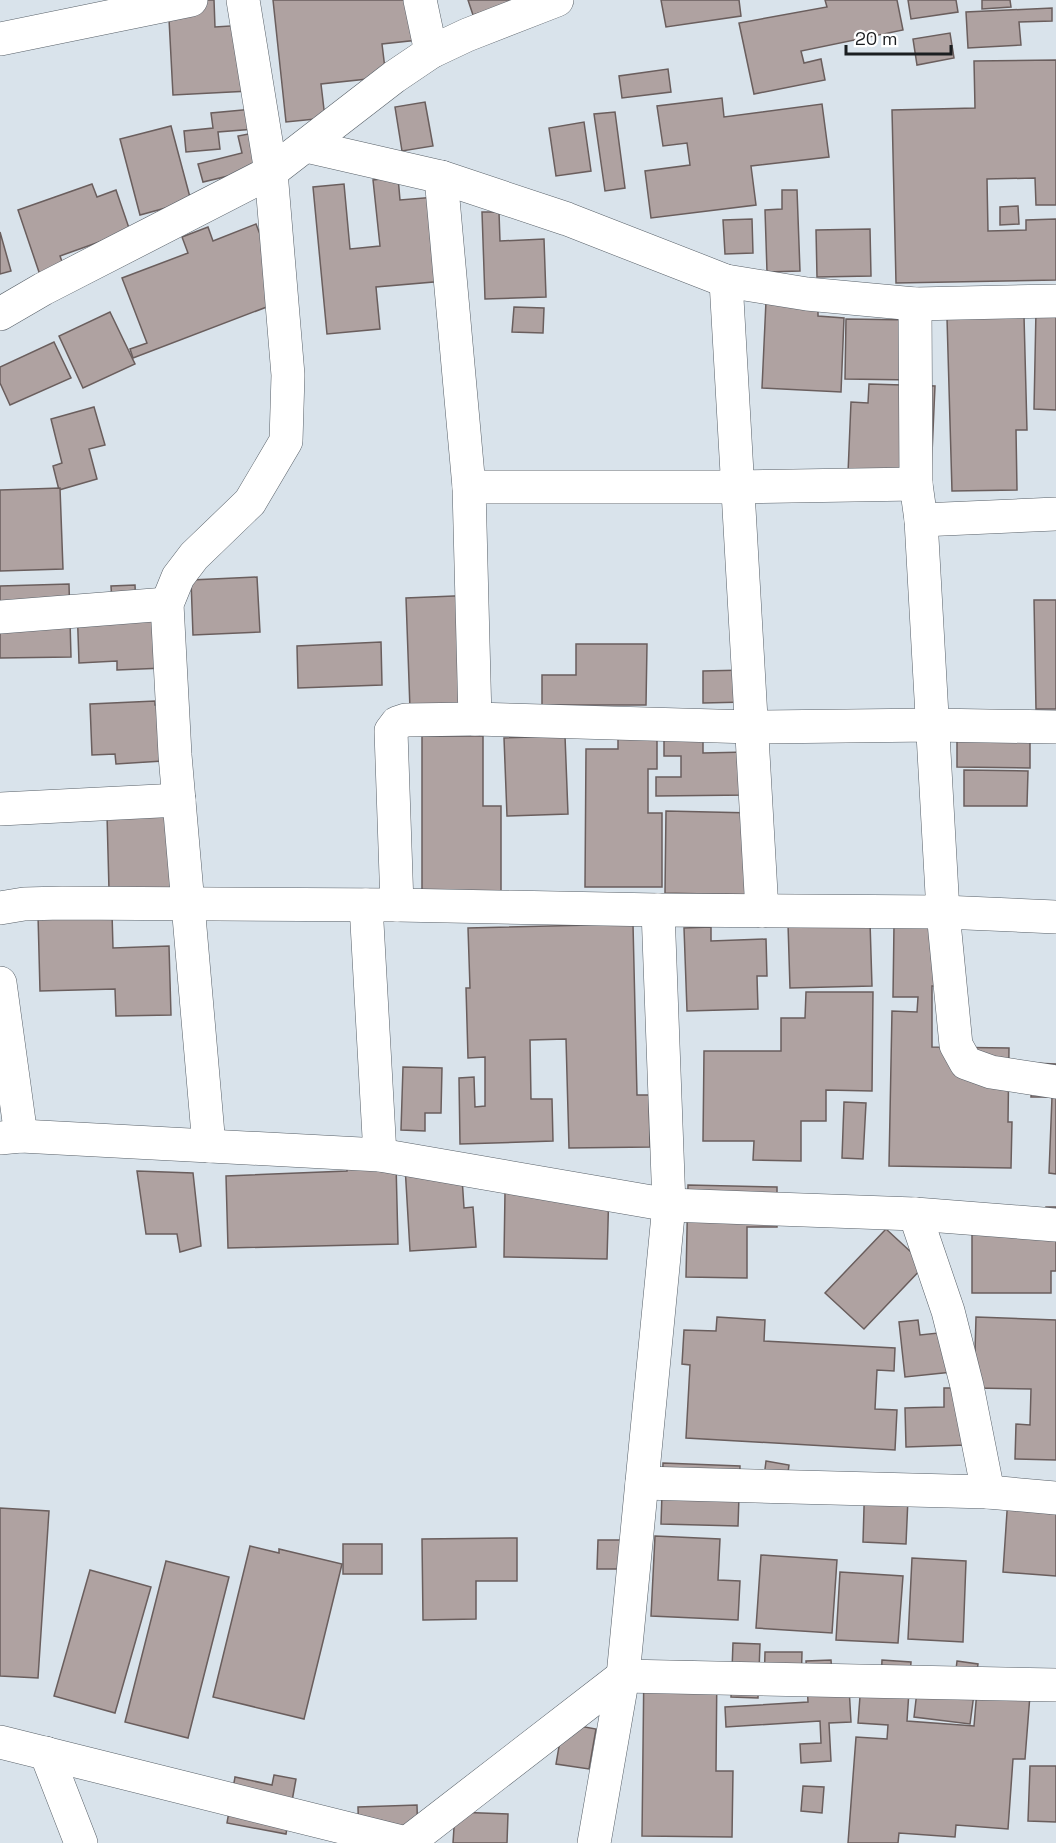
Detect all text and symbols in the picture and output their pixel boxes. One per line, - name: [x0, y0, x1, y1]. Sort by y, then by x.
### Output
- scale bar: [846, 18, 951, 56]
- text: 20 m: [855, 27, 898, 50]

